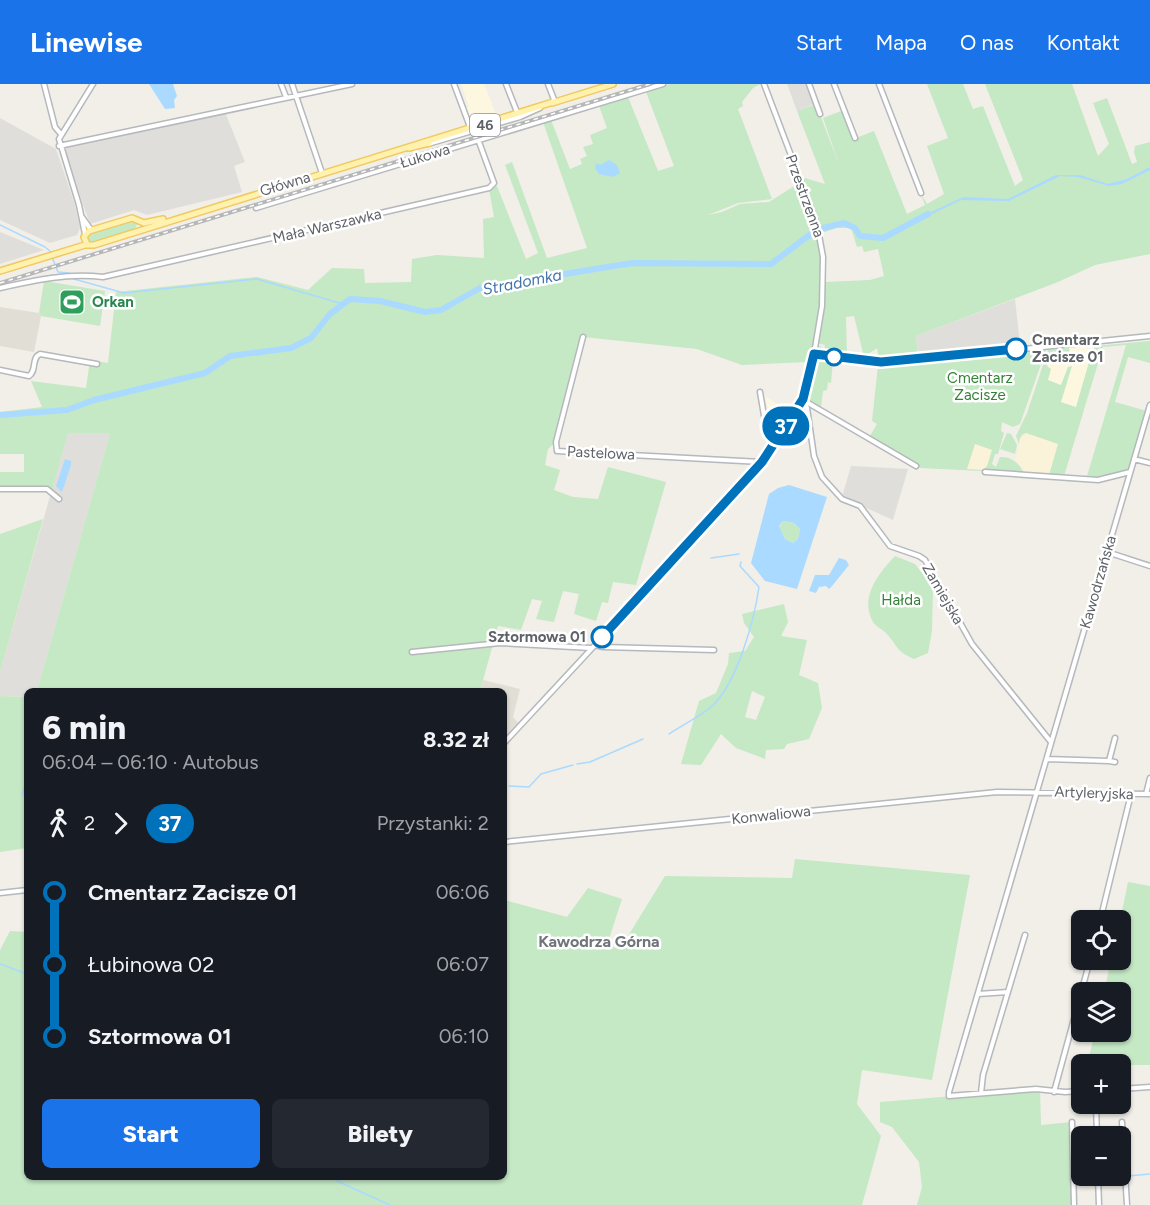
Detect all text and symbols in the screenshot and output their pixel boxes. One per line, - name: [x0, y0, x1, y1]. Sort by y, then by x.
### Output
- text: Linewise: [30, 25, 142, 59]
- text: Start: [796, 30, 842, 55]
- text: Mapa: [875, 30, 927, 55]
- text: O nas: [960, 30, 1014, 55]
- text: Kontakt: [1047, 30, 1120, 55]
- road number: 46: [470, 114, 500, 136]
- street label: Łukowa: [398, 140, 452, 172]
- street label: Przestrzenna: [782, 152, 828, 240]
- street label: Główna: [258, 168, 312, 200]
- street label: Mała Warszawka: [271, 205, 383, 247]
- water label: Stradomka: [481, 265, 563, 299]
- sports icon: Orkan: [57, 287, 87, 317]
- place label: Orkan: [92, 293, 134, 311]
- place label: Cmentarz Zacisze 01: [1032, 331, 1104, 366]
- marker: Cmentarz Zacisze 01: [1005, 338, 1027, 360]
- unlabelled marker: [825, 348, 843, 366]
- park label: Cmentarz Zacisze: [947, 369, 1013, 404]
- line badge: 37: [759, 406, 813, 446]
- text: 37: [774, 414, 798, 439]
- street label: Pastelowa: [567, 442, 635, 464]
- street label: Kawodrzańska: [1076, 533, 1120, 631]
- street label: Zamiejska: [918, 560, 968, 628]
- park label: Hałda: [881, 591, 921, 609]
- marker: Sztormowa 01: [591, 626, 613, 648]
- place label: Sztormowa 01: [488, 628, 586, 646]
- text: 6 min: [42, 708, 126, 747]
- text: 8.32 zł: [423, 726, 489, 753]
- text: 06:04 – 06:10 · Autobus: [42, 750, 259, 774]
- street label: Artyleryjska: [1054, 783, 1134, 803]
- street label: Konwaliowa: [730, 802, 812, 828]
- icon: walk: [42, 807, 75, 840]
- icon: forward: [104, 807, 137, 840]
- text: 2: [84, 811, 95, 835]
- text: 37: [158, 811, 182, 836]
- text: Przystanki: 2: [377, 811, 489, 835]
- text: Cmentarz Zacisze 01: [88, 879, 297, 906]
- text: 06:06: [436, 880, 489, 904]
- map controls: [1071, 910, 1131, 1186]
- button: locate: [1071, 910, 1131, 970]
- district label: Kawodrza Górna: [538, 932, 660, 951]
- text: Łubinowa 02: [88, 951, 215, 978]
- text: 06:07: [436, 952, 489, 976]
- button: layers: [1071, 982, 1131, 1042]
- text: Sztormowa 01: [88, 1023, 232, 1050]
- text: 06:10: [439, 1024, 489, 1048]
- button: +: [1071, 1054, 1131, 1114]
- button: Start: [42, 1099, 260, 1168]
- button: Bilety: [272, 1099, 489, 1168]
- button: −: [1071, 1126, 1131, 1186]

